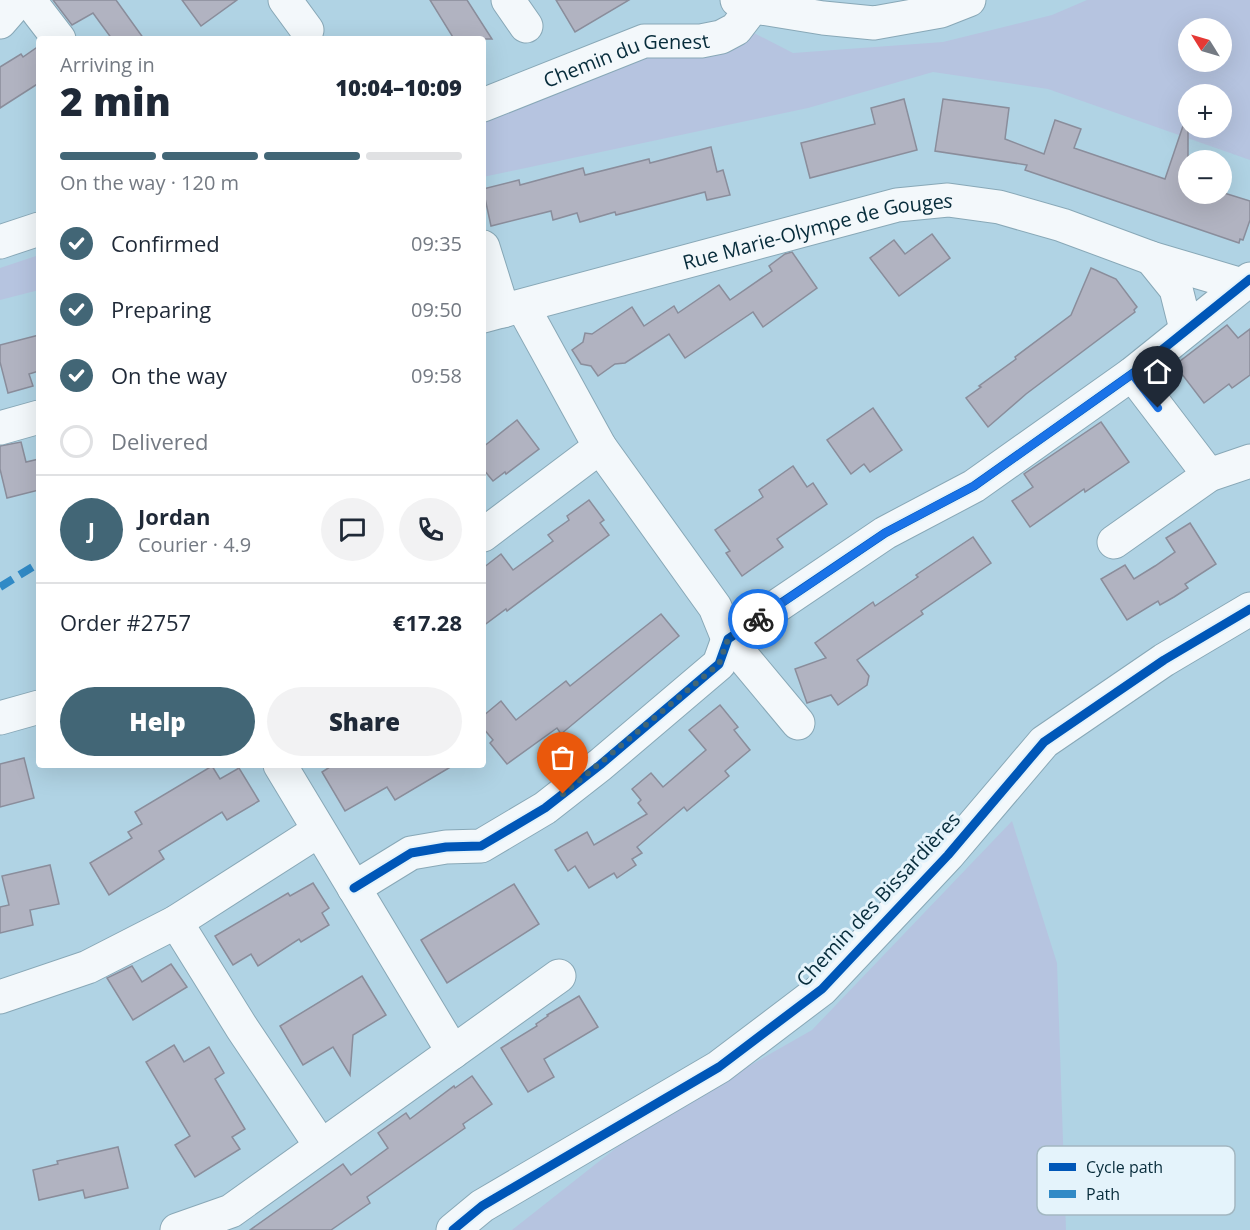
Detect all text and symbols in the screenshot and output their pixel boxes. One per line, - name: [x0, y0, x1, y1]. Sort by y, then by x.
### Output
- north arrow: [1178, 18, 1232, 72]
- map controls: [1178, 18, 1232, 204]
- street label: Chemin du Genest: [539, 26, 712, 93]
- text: Arriving in: [60, 51, 155, 78]
- text: 10:04–10:09: [335, 72, 462, 102]
- text: 2 min: [60, 74, 171, 127]
- button: +: [1178, 84, 1232, 138]
- button: −: [1178, 150, 1232, 204]
- text: On the way · 120 m: [60, 169, 239, 196]
- street label: Rue Marie-Olympe de Gouges: [679, 186, 955, 275]
- icon: check: [60, 227, 93, 260]
- text: Confirmed: [111, 228, 220, 258]
- text: 09:35: [411, 230, 462, 257]
- icon: check: [60, 293, 93, 326]
- text: Preparing: [111, 294, 211, 324]
- text: 09:50: [411, 296, 462, 323]
- pin: [1132, 346, 1183, 408]
- icon: home: [1141, 355, 1174, 388]
- icon: check: [60, 359, 93, 392]
- text: On the way: [111, 360, 227, 390]
- text: 09:58: [411, 362, 462, 389]
- text: Delivered: [111, 426, 209, 456]
- button: chat: [321, 498, 384, 561]
- button: phone: [399, 498, 462, 561]
- text: Jordan: [138, 501, 211, 531]
- text: J: [88, 514, 95, 544]
- text: Courier · 4.9: [138, 531, 251, 558]
- courier: [728, 589, 788, 649]
- icon: bike: [742, 603, 775, 636]
- text: Order #2757: [60, 607, 191, 637]
- text: €17.28: [393, 607, 462, 637]
- button: Help: [60, 687, 255, 756]
- button: Share: [267, 687, 462, 756]
- pin: [537, 732, 588, 794]
- icon: bag: [546, 741, 579, 774]
- street label: Chemin des Bissardières: [790, 806, 966, 992]
- legend: [1037, 1146, 1235, 1215]
- text: Cycle path: [1086, 1156, 1163, 1178]
- text: Path: [1086, 1183, 1120, 1205]

